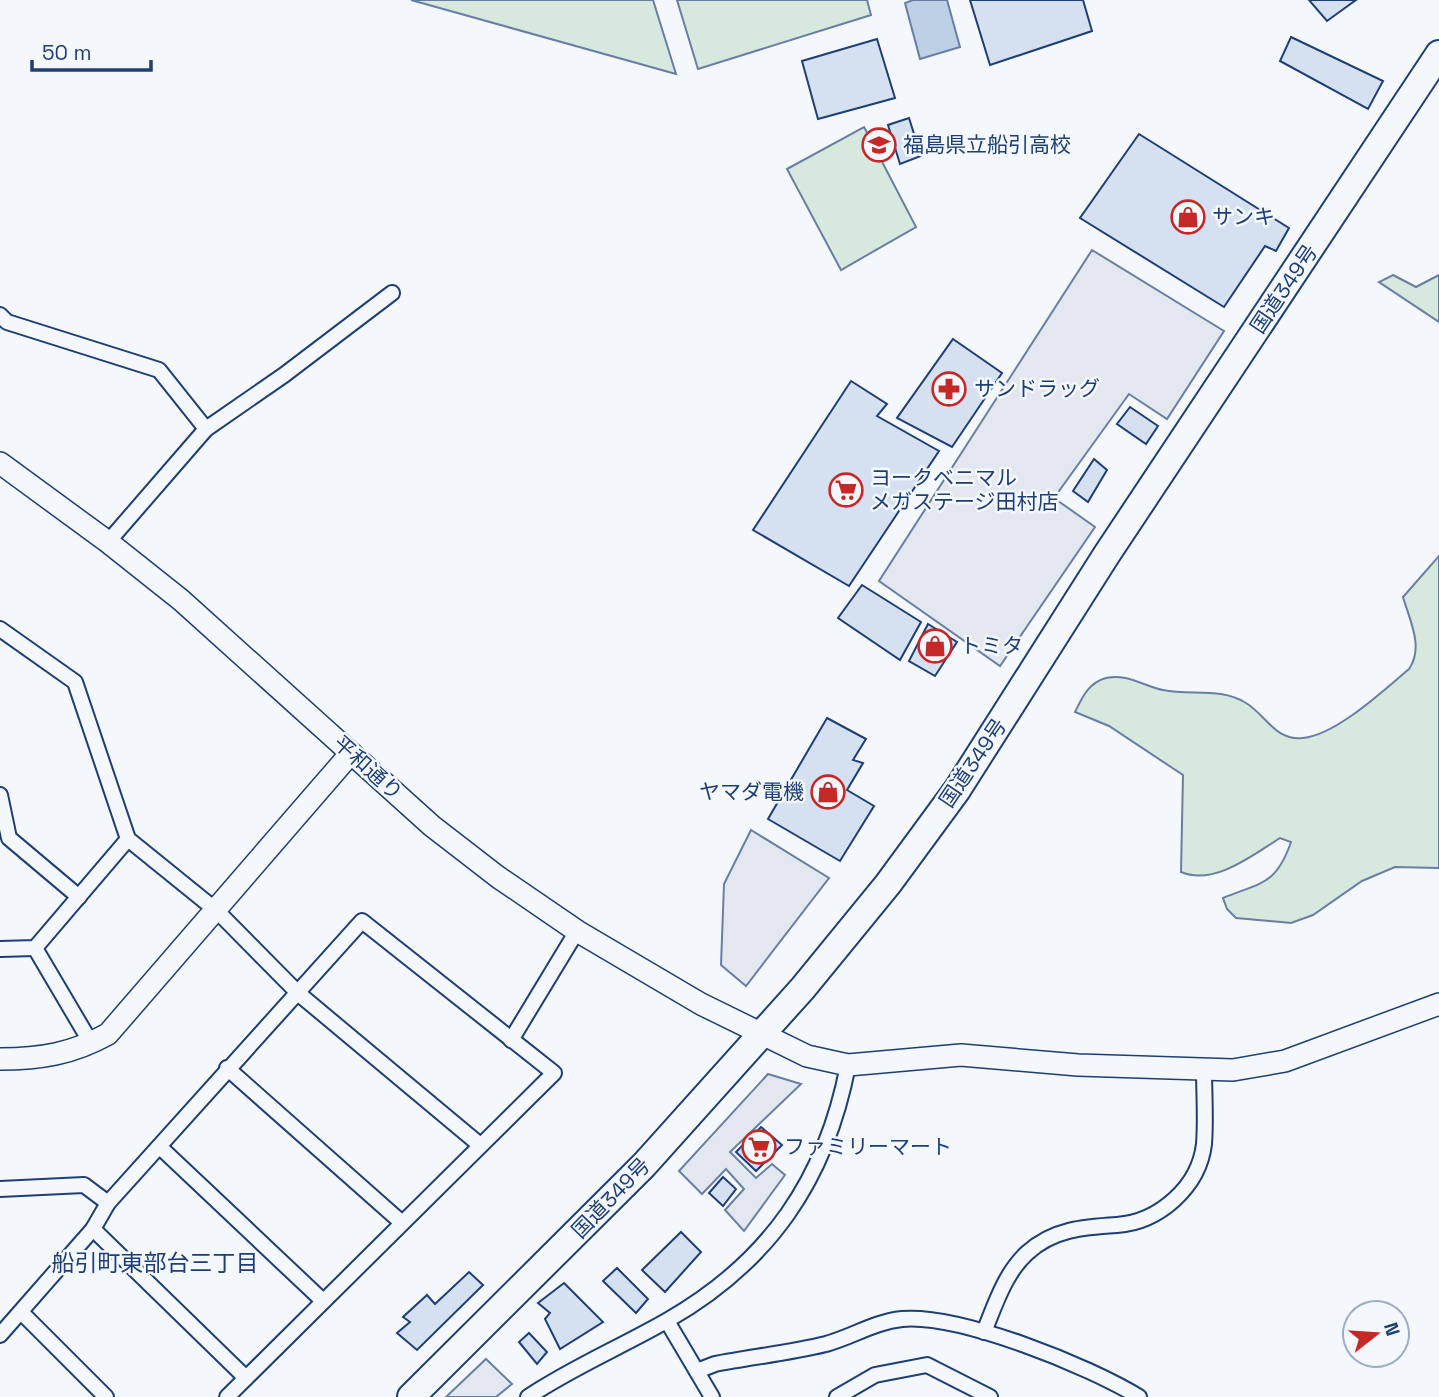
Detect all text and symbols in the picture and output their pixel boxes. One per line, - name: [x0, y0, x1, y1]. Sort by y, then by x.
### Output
- scale bar: [32, 28, 150, 72]
- text: 50 m: [42, 39, 92, 66]
- school or university icon: 福島県立船引高校: [860, 126, 898, 164]
- place label: 福島県立船引高校: [903, 131, 1071, 158]
- shop icon: サンキ: [1169, 198, 1207, 236]
- place label: サンキ: [1212, 203, 1275, 230]
- street label: 国道349号: [1244, 239, 1323, 338]
- pharmacy icon: サンドラッグ: [930, 370, 968, 408]
- place label: サンドラッグ: [974, 375, 1100, 402]
- place label: ヨークベニマル メガステージ田村店: [870, 464, 1059, 515]
- supermarket icon: ヨークベニマル メガステージ田村店: [827, 471, 865, 509]
- shop icon: トミタ: [916, 627, 954, 665]
- place label: トミタ: [960, 632, 1023, 659]
- street label: 国道349号: [933, 713, 1012, 812]
- street label: 平和通り: [328, 729, 409, 806]
- shop icon: ヤマダ電機: [809, 773, 847, 811]
- place label: ヤマダ電機: [699, 778, 804, 805]
- supermarket icon: ファミリーマート: [740, 1128, 778, 1166]
- place label: ファミリーマート: [784, 1133, 952, 1160]
- street label: 国道349号: [566, 1152, 656, 1244]
- district label: 船引町東部台三丁目: [52, 1248, 259, 1278]
- north arrow: [1341, 1299, 1411, 1369]
- text: N: [1378, 1319, 1406, 1339]

